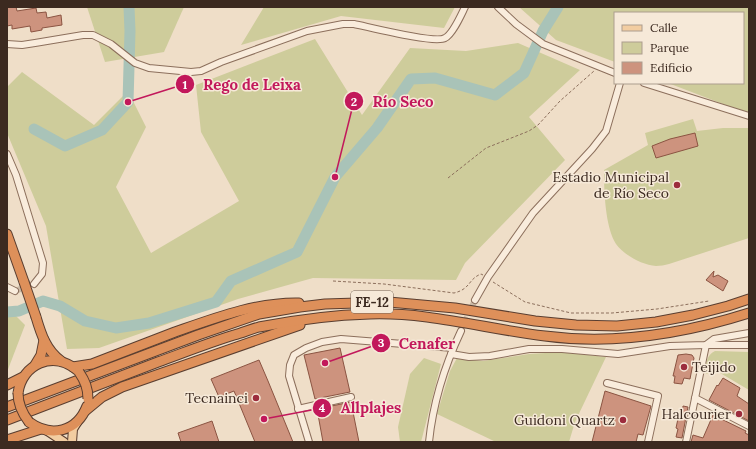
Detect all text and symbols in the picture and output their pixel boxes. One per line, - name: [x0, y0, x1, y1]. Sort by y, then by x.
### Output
- legend: [614, 12, 744, 84]
- text: Calle: [650, 20, 678, 35]
- text: Parque: [650, 40, 690, 55]
- text: Edificio: [650, 60, 692, 75]
- callout: Rego de Leixa: [175, 71, 309, 98]
- text: Rego de Leixa: [203, 75, 301, 94]
- text: 1: [183, 77, 188, 92]
- callout: Río Seco: [344, 88, 441, 115]
- text: Río Seco: [373, 92, 434, 111]
- text: 2: [351, 94, 357, 109]
- place label: Estadio Municipal de Río Seco: [553, 168, 669, 202]
- marker: Estadio Municipal de Río Seco: [672, 180, 682, 190]
- road number: FE-12: [351, 291, 393, 313]
- callout: Cenafer: [371, 330, 463, 357]
- text: Cenafer: [399, 334, 456, 353]
- text: 3: [378, 335, 385, 350]
- place label: Teijido: [692, 358, 736, 376]
- marker: Teijido: [679, 362, 689, 372]
- place label: Tecnainci: [185, 389, 248, 407]
- marker: Tecnainci: [251, 393, 261, 403]
- callout: Allplajes: [312, 395, 409, 422]
- text: Allplajes: [341, 398, 401, 417]
- text: 4: [319, 400, 326, 415]
- place label: Halcourier: [662, 405, 731, 423]
- marker: Halcourier: [734, 409, 744, 419]
- place label: Guidoni Quartz: [514, 411, 615, 429]
- marker: Guidoni Quartz: [618, 415, 628, 425]

